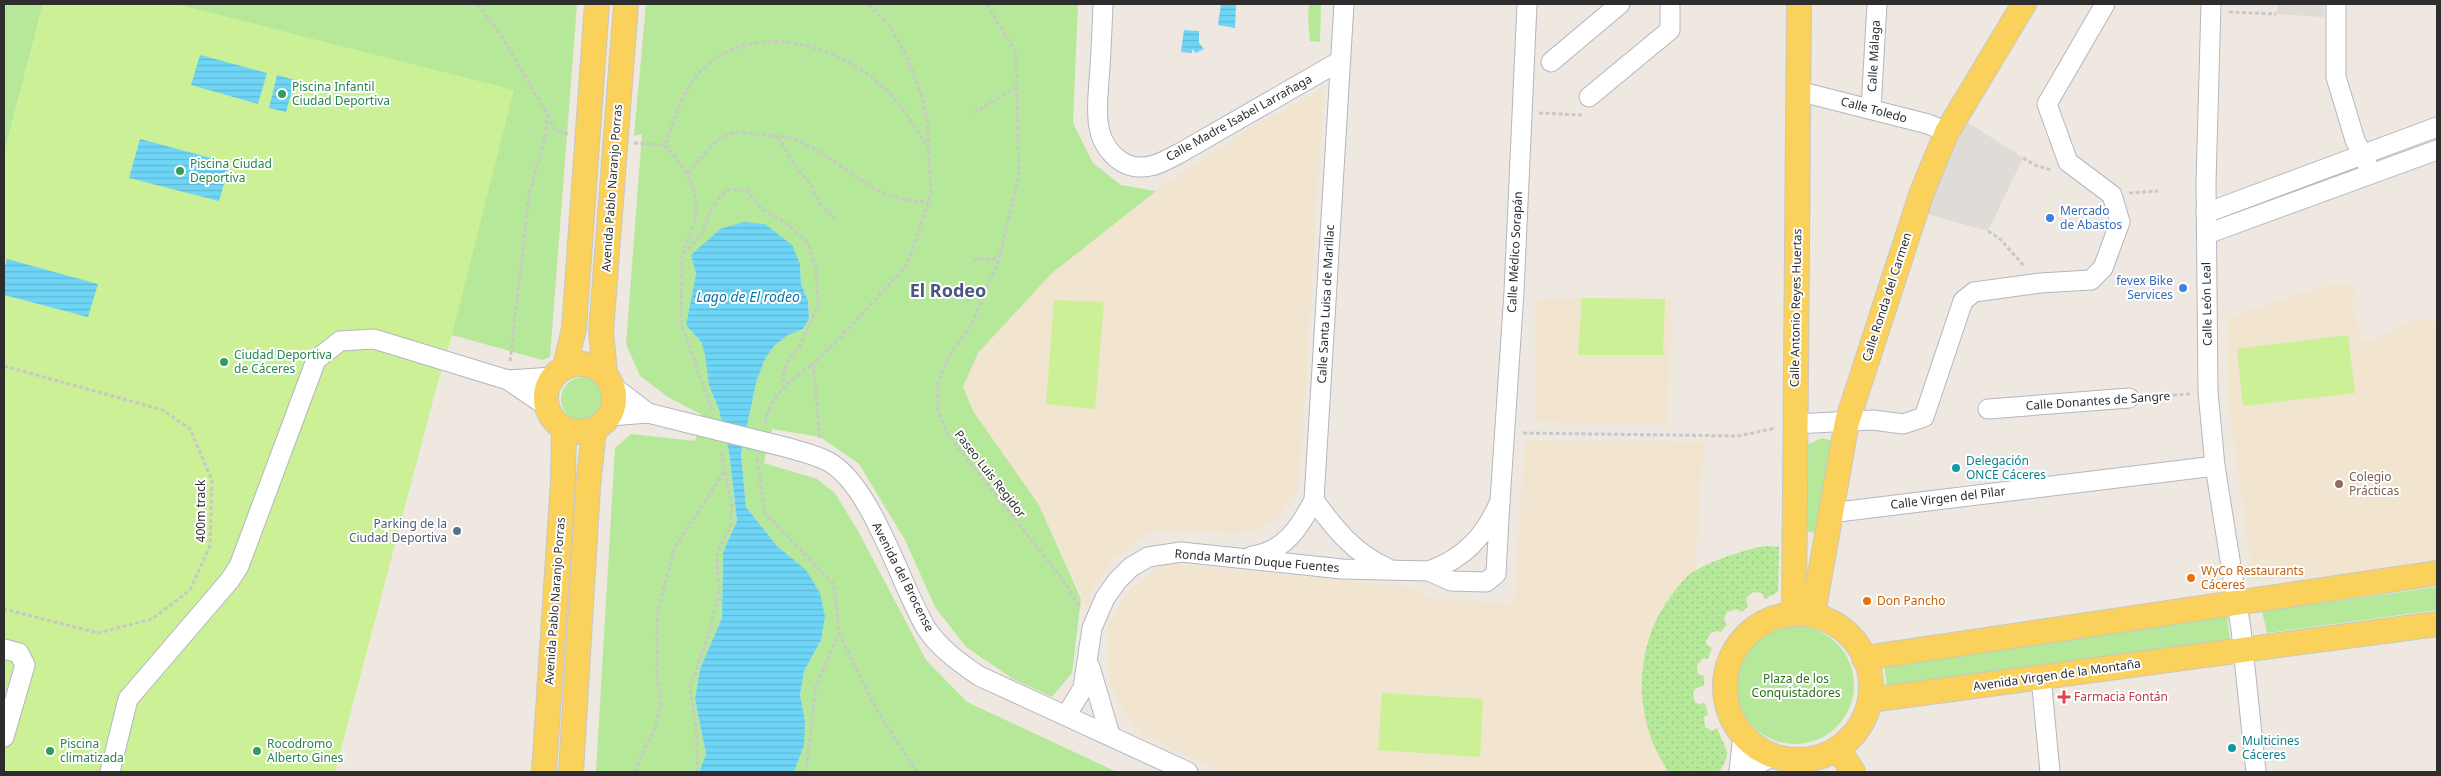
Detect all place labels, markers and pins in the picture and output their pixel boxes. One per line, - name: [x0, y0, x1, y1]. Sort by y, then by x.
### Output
- place label: Piscina Infantil Ciudad Deportiva: [292, 78, 390, 109]
- marker: Piscina Infantil Ciudad Deportiva: [276, 88, 288, 100]
- place label: Piscina Ciudad Deportiva: [190, 155, 272, 186]
- marker: Piscina Ciudad Deportiva: [174, 165, 186, 177]
- place label: Mercado de Abastos: [2060, 202, 2122, 233]
- marker: Mercado de Abastos: [2044, 212, 2056, 224]
- place label: fevex Bike Services: [2116, 272, 2173, 303]
- marker: fevex Bike Services: [2177, 282, 2189, 294]
- place label: Ciudad Deportiva de Cáceres: [234, 346, 332, 377]
- marker: Ciudad Deportiva de Cáceres: [218, 356, 230, 368]
- place label: Delegación ONCE Cáceres: [1966, 452, 2046, 483]
- marker: Delegación ONCE Cáceres: [1950, 462, 1962, 474]
- place label: Colegio Prácticas: [2349, 468, 2399, 499]
- marker: Colegio Prácticas: [2333, 478, 2345, 490]
- place label: Parking de la Ciudad Deportiva: [349, 515, 447, 546]
- marker: Parking de la Ciudad Deportiva: [451, 525, 463, 537]
- place label: WyCo Restaurants Cáceres: [2201, 562, 2304, 593]
- marker: WyCo Restaurants Cáceres: [2185, 572, 2197, 584]
- place label: Don Pancho: [1877, 592, 1945, 609]
- marker: Don Pancho: [1861, 595, 1873, 607]
- place label: Farmacia Fontán: [2074, 688, 2168, 705]
- marker: Farmacia Fontán: [2058, 691, 2070, 703]
- place label: Multicines Cáceres: [2242, 732, 2300, 763]
- place label: Piscina climatizada: [60, 735, 124, 766]
- place label: Rocodromo Alberto Gines: [267, 735, 344, 766]
- marker: Multicines Cáceres: [2226, 742, 2238, 754]
- marker: Piscina climatizada: [44, 745, 56, 757]
- marker: Rocodromo Alberto Gines: [251, 745, 263, 757]

